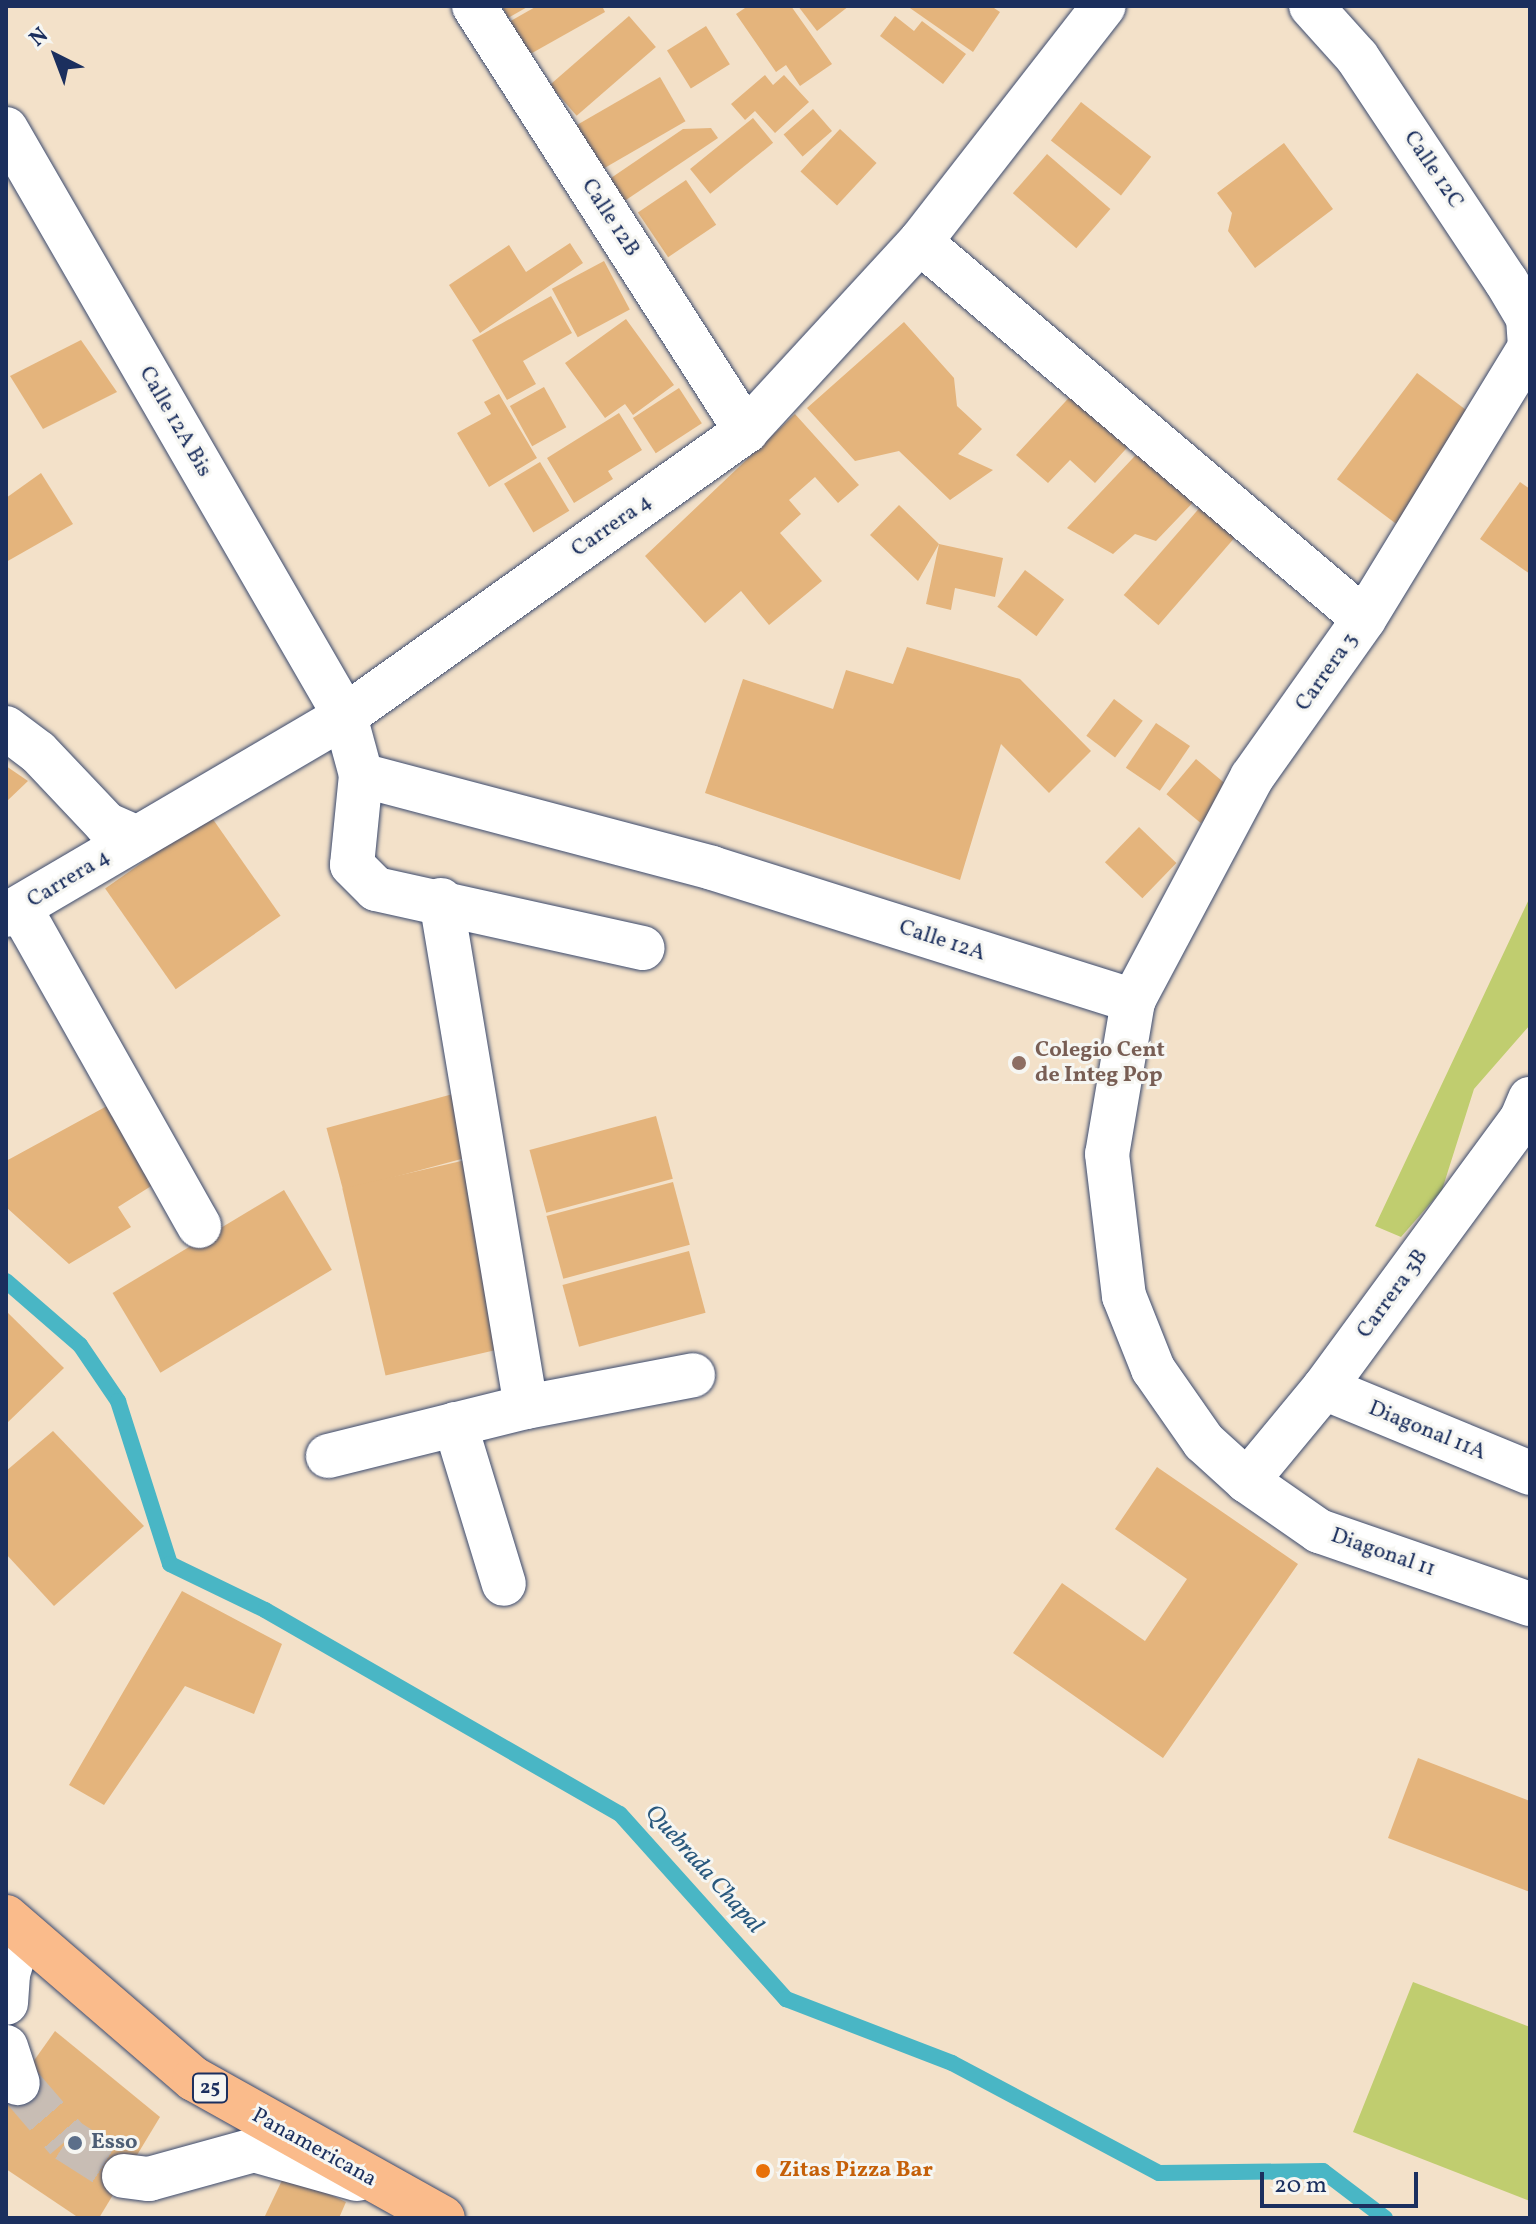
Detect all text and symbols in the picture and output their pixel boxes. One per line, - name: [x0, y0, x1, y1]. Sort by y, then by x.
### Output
- north arrow: [16, 16, 96, 96]
- text: N: [23, 21, 56, 55]
- street label: Calle 12C: [1397, 126, 1469, 214]
- street label: Calle 12B: [575, 174, 645, 262]
- street label: Calle 12A Bis: [133, 362, 217, 482]
- street label: Carrera 4: [567, 489, 657, 563]
- street label: Carrera 3: [1290, 628, 1364, 716]
- street label: Carrera 4: [23, 844, 115, 914]
- street label: Calle 12A: [896, 915, 988, 967]
- place label: Colegio Cent de Integ Pop: [1035, 1037, 1165, 1088]
- marker: Colegio Cent de Integ Pop: [1010, 1054, 1028, 1072]
- street label: Carrera 3B: [1352, 1244, 1434, 1344]
- street label: Diagonal 11A: [1364, 1395, 1490, 1467]
- street label: Diagonal 11: [1327, 1523, 1439, 1583]
- water label: Quebrada Chapal: [638, 1800, 768, 1940]
- road number: 25: [190, 2072, 230, 2104]
- street label: Panamericana: [247, 2103, 381, 2193]
- place label: Esso: [91, 2130, 138, 2156]
- marker: Esso: [66, 2134, 84, 2152]
- scale bar: [1264, 2156, 1422, 2206]
- place label: Zitas Pizza Bar: [779, 2158, 933, 2184]
- marker: Zitas Pizza Bar: [754, 2162, 772, 2180]
- text: 20 m: [1274, 2169, 1327, 2203]

